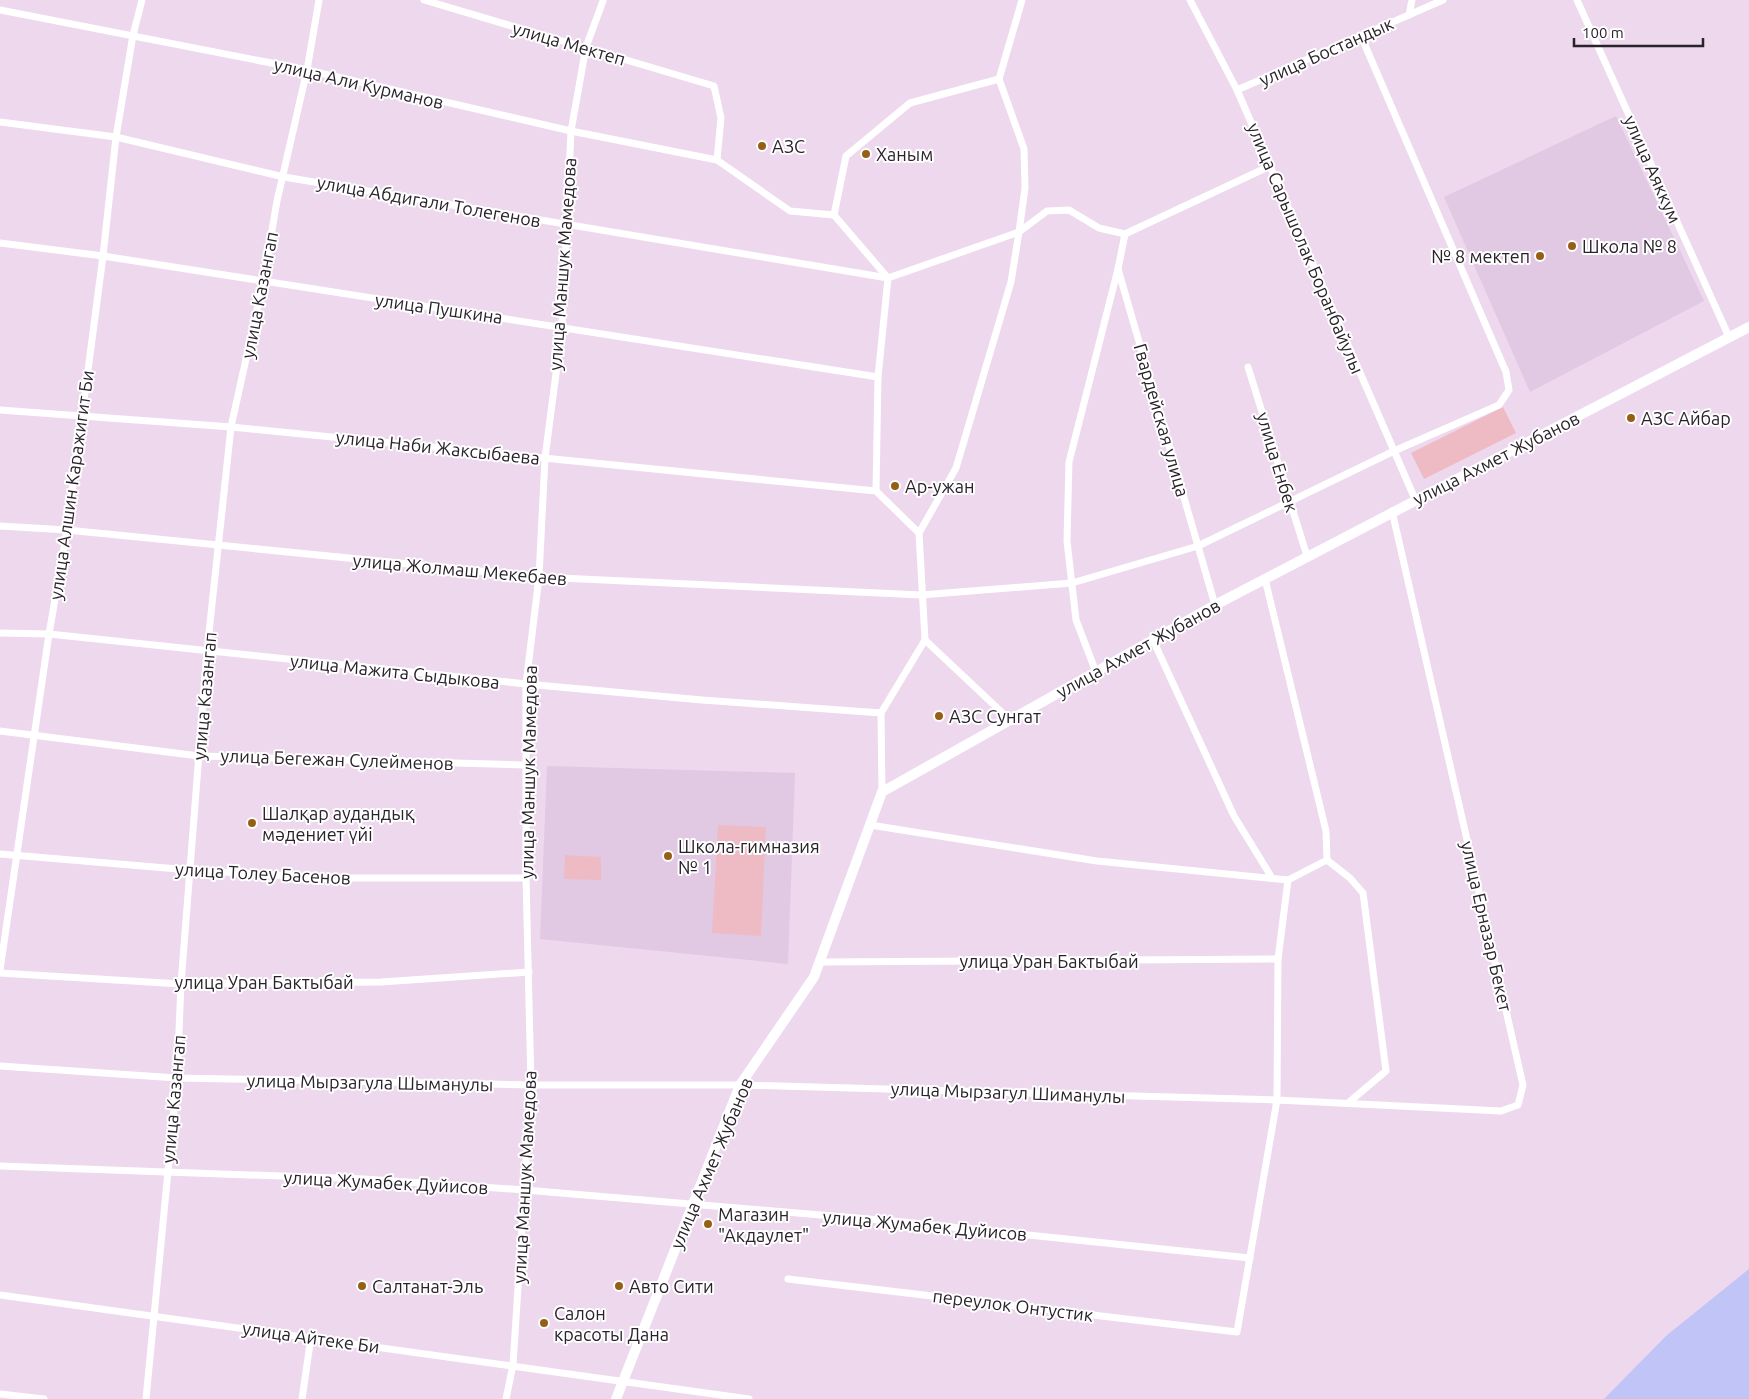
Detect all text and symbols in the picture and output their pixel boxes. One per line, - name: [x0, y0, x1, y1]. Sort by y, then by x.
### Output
- street label: улица Бостандык: [1256, 12, 1396, 90]
- scale bar: [1574, 15, 1703, 47]
- street label: улица Мектеп: [510, 17, 628, 69]
- text: 100 m: [1582, 24, 1624, 41]
- street label: улица Али Курманов: [272, 54, 446, 112]
- street label: улица Аяккум: [1620, 112, 1686, 226]
- street label: улица Сарышолак Боранбайулы: [1244, 120, 1368, 376]
- place label: АЗС: [772, 136, 805, 156]
- marker: АЗС: [756, 140, 768, 152]
- place label: Ханым: [876, 144, 933, 164]
- marker: Ханым: [860, 148, 872, 160]
- street label: улица Маншук Мамедова: [545, 157, 579, 371]
- street label: улица Абдигали Толегенов: [316, 171, 542, 231]
- street label: улица Казангап: [237, 230, 281, 360]
- place label: Школа № 8: [1582, 236, 1677, 256]
- marker: Школа № 8: [1566, 240, 1578, 252]
- place label: № 8 мектеп: [1431, 246, 1530, 266]
- marker: № 8 мектеп: [1534, 250, 1546, 262]
- street label: улица Пушкина: [374, 289, 504, 327]
- street label: Гвардейская улица: [1131, 341, 1193, 499]
- street label: улица Алшин Каражигит Би: [45, 369, 97, 601]
- street label: улица Ахмет Жубанов: [1409, 407, 1583, 509]
- place label: АЗС Айбар: [1641, 408, 1731, 428]
- street label: улица Енбек: [1253, 409, 1303, 515]
- marker: АЗС Айбар: [1625, 412, 1637, 424]
- street label: улица Наби Жаксыбаева: [335, 426, 541, 468]
- place label: Ар-ужан: [905, 476, 975, 496]
- marker: Ар-ужан: [889, 480, 901, 492]
- street label: улица Жолмаш Мекебаев: [352, 550, 568, 588]
- street label: улица Ахмет Жубанов: [1053, 595, 1223, 701]
- street label: улица Казангап: [188, 631, 220, 761]
- street label: улица Мажита Сыдыкова: [289, 650, 501, 692]
- street label: улица Маншук Мамедова: [516, 665, 540, 879]
- place label: АЗС Сунгат: [949, 706, 1041, 726]
- marker: АЗС Сунгат: [933, 710, 945, 722]
- street label: улица Бегежан Сулейменов: [220, 745, 454, 773]
- place label: Шалқар аудандық мәдениет үйі: [262, 803, 415, 844]
- marker: Шалқар аудандық мәдениет үйі: [246, 817, 258, 829]
- place label: Школа-гимназия № 1: [678, 836, 820, 877]
- street label: улица Ерназар Бекет: [1458, 839, 1516, 1013]
- marker: Школа-гимназия № 1: [662, 850, 674, 862]
- street label: улица Толеу Басенов: [175, 858, 351, 888]
- street label: улица Уран Бактыбай: [959, 951, 1139, 971]
- street label: улица Уран Бактыбай: [174, 972, 354, 992]
- street label: улица Казангап: [157, 1034, 189, 1164]
- street label: улица Мырзагула Шыманулы: [246, 1070, 494, 1094]
- street label: улица Маншук Мамедова: [508, 1070, 540, 1284]
- street label: улица Ахмет Жубанов: [666, 1074, 756, 1252]
- street label: улица Мырзагул Шиманулы: [890, 1078, 1126, 1106]
- street label: улица Жумабек Дуйисов: [283, 1167, 489, 1197]
- place label: Магазин "Акдаулет": [718, 1204, 809, 1245]
- street label: улица Жумабек Дуйисов: [822, 1206, 1028, 1244]
- marker: Магазин "Акдаулет": [702, 1218, 714, 1230]
- place label: Салтанат-Эль: [372, 1276, 483, 1296]
- place label: Авто Сити: [629, 1276, 714, 1296]
- marker: Салтанат-Эль: [356, 1280, 368, 1292]
- marker: Авто Сити: [613, 1280, 625, 1292]
- street label: переулок Онтустик: [932, 1285, 1094, 1325]
- place label: Салон красоты Дана: [554, 1303, 669, 1344]
- street label: улица Айтеке Би: [241, 1317, 381, 1357]
- marker: Салон красоты Дана: [538, 1317, 550, 1329]

